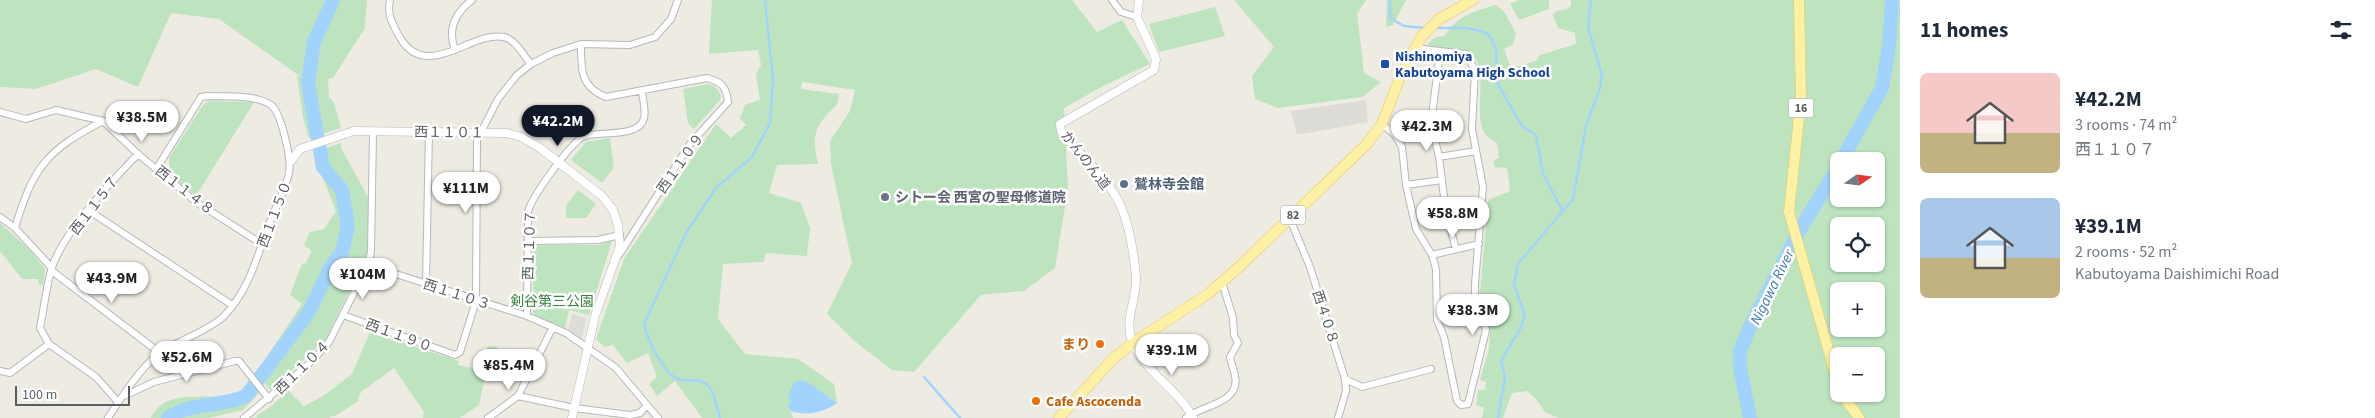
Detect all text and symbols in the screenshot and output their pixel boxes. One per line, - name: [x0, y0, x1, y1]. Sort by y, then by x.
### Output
- text: 11 homes: [1920, 15, 2008, 45]
- icon: filters: [2327, 16, 2355, 44]
- place label: Nishinomiya Kabutoyama High School: [1395, 47, 1550, 83]
- marker: Nishinomiya Kabutoyama High School: [1379, 58, 1391, 70]
- text: ¥42.2M: [2075, 84, 2142, 114]
- icon: home: [1960, 93, 2020, 153]
- road number: 16: [1788, 99, 1814, 118]
- pin: ¥38.5M: [101, 100, 183, 143]
- pin: ¥42.2M: [517, 104, 599, 147]
- text: ¥38.5M: [117, 106, 167, 128]
- text: ¥42.2M: [533, 110, 583, 132]
- pin: ¥42.3M: [1386, 110, 1468, 152]
- text: 3 rooms · 74 m²: [2075, 114, 2177, 136]
- text: ¥42.3M: [1402, 115, 1452, 137]
- street label: 西１１０１: [414, 122, 484, 144]
- street label: かんのん道: [1056, 127, 1115, 194]
- street label: 西１１０９: [653, 129, 709, 198]
- text: 西１１０７: [2075, 139, 2155, 161]
- north arrow: [1830, 152, 1885, 208]
- map controls: [1830, 152, 1885, 402]
- street label: 西１１４８: [151, 161, 218, 220]
- street label: 西１１５７: [65, 172, 124, 239]
- pin: ¥111M: [431, 172, 501, 214]
- place label: 鷲林寺会館: [1134, 175, 1204, 195]
- text: ¥111M: [443, 177, 489, 199]
- street label: 西１１５０: [253, 178, 297, 251]
- marker: 鷲林寺会館: [1118, 178, 1130, 190]
- place label: シトー会 西宮の聖母修道院: [895, 188, 1066, 208]
- marker: シトー会 西宮の聖母修道院: [879, 191, 891, 203]
- pin: ¥58.8M: [1412, 196, 1494, 239]
- text: ¥58.8M: [1428, 202, 1478, 224]
- road number: 82: [1280, 206, 1306, 224]
- street label: 西１１０７: [519, 210, 541, 280]
- text: ¥39.1M: [2075, 211, 2142, 241]
- button: locate: [1830, 217, 1885, 272]
- icon: home: [1960, 218, 2020, 278]
- text: 2 rooms · 52 m²: [2075, 241, 2177, 263]
- water label: Nigawa River: [1745, 245, 1800, 328]
- pin: ¥104M: [328, 258, 398, 300]
- pin: ¥43.9M: [71, 262, 153, 304]
- text: ¥104M: [340, 263, 386, 285]
- text: Kabutoyama Daishimichi Road: [2075, 263, 2279, 285]
- text: ¥43.9M: [87, 267, 137, 289]
- street label: 西１１０３: [420, 275, 493, 315]
- button: +: [1830, 282, 1885, 337]
- street label: 西４０８: [1307, 288, 1343, 347]
- park label: 剣谷第三公園: [510, 292, 594, 312]
- pin: ¥38.3M: [1432, 294, 1514, 336]
- text: ¥38.3M: [1448, 299, 1498, 321]
- street label: 西１１９０: [362, 315, 435, 357]
- pin: ¥39.1M: [1131, 334, 1213, 376]
- place label: まり: [1062, 335, 1090, 355]
- street label: 西１１０４: [271, 336, 335, 399]
- marker: まり: [1094, 338, 1106, 350]
- text: ¥39.1M: [1147, 339, 1197, 361]
- pin: ¥52.6M: [146, 340, 228, 383]
- text: ¥52.6M: [162, 346, 212, 368]
- button: −: [1830, 347, 1885, 402]
- pin: ¥85.4M: [468, 348, 550, 391]
- text: ¥85.4M: [484, 354, 534, 376]
- scale bar: [15, 383, 130, 406]
- text: 100 m: [22, 385, 57, 405]
- place label: Cafe Ascocenda: [1046, 392, 1141, 412]
- marker: Cafe Ascocenda: [1030, 395, 1042, 407]

